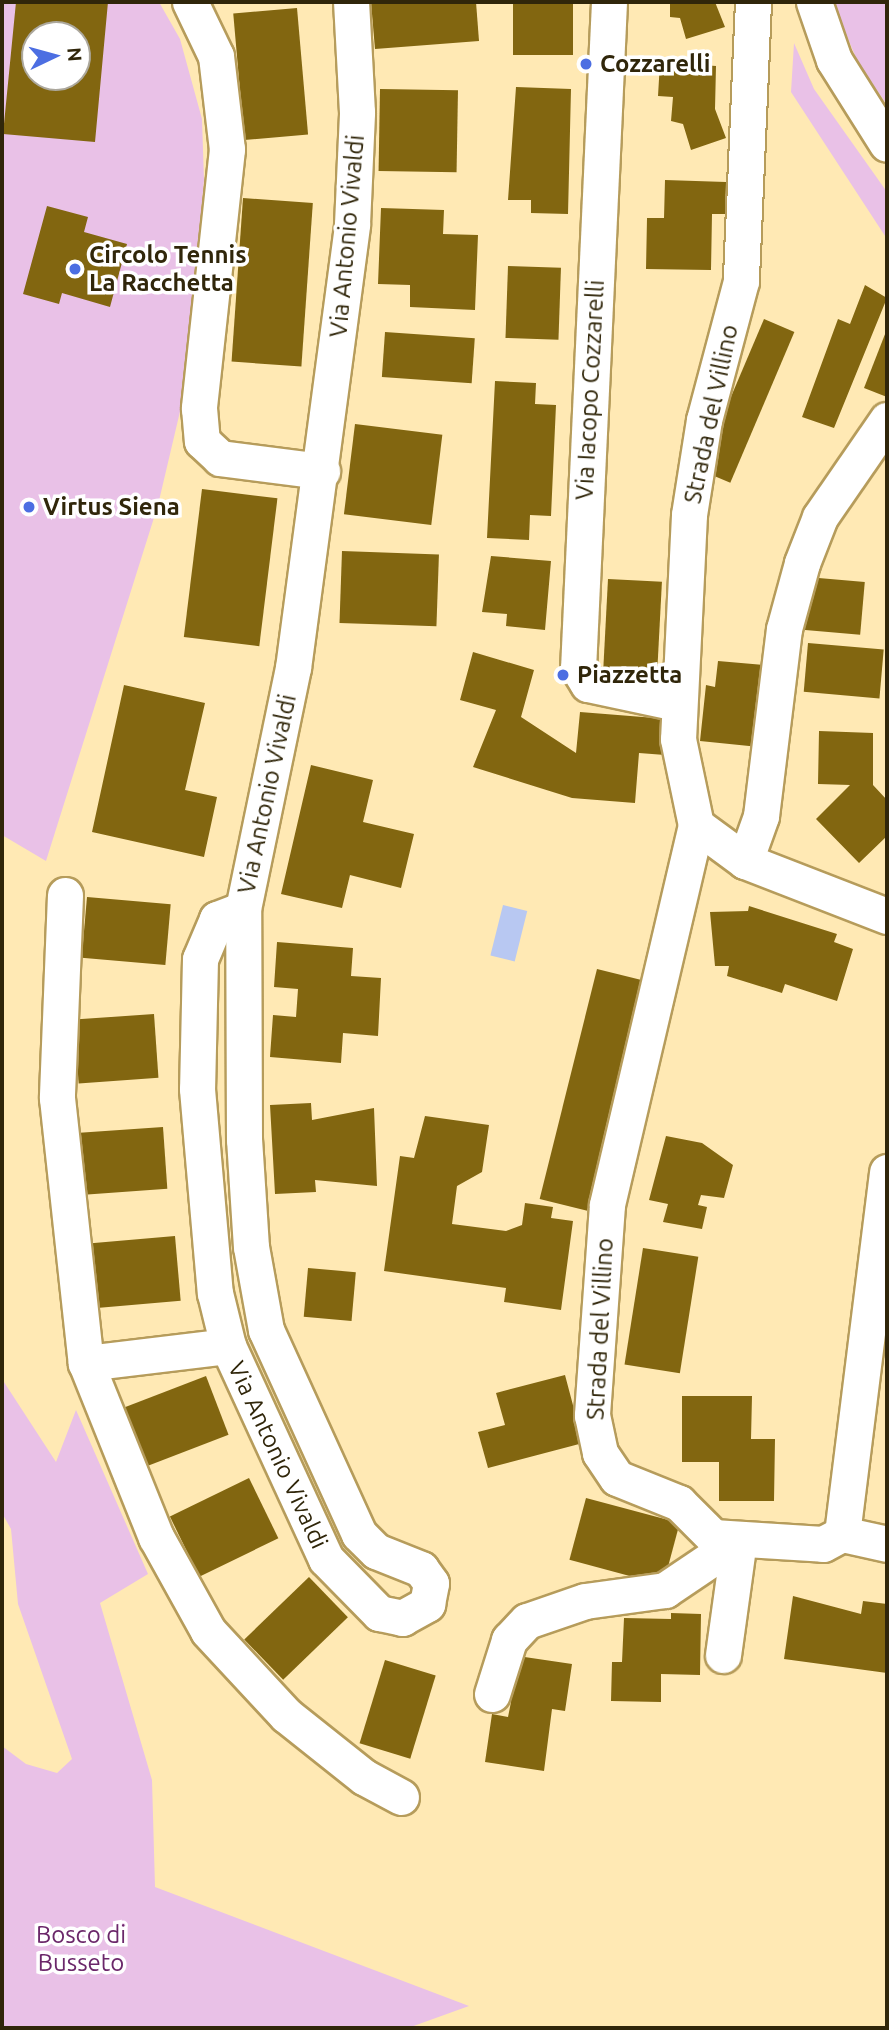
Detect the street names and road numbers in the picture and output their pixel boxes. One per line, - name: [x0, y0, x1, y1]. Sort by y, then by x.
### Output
- street label: Via Antonio Vivaldi: [324, 133, 370, 339]
- street label: Via Iacopo Cozzarelli: [570, 279, 610, 501]
- street label: Strada del Villino: [678, 322, 744, 506]
- street label: Via Antonio Vivaldi: [232, 692, 302, 896]
- street label: Strada del Villino: [581, 1237, 619, 1421]
- street label: Via Antonio Vivaldi: [222, 1357, 334, 1553]

